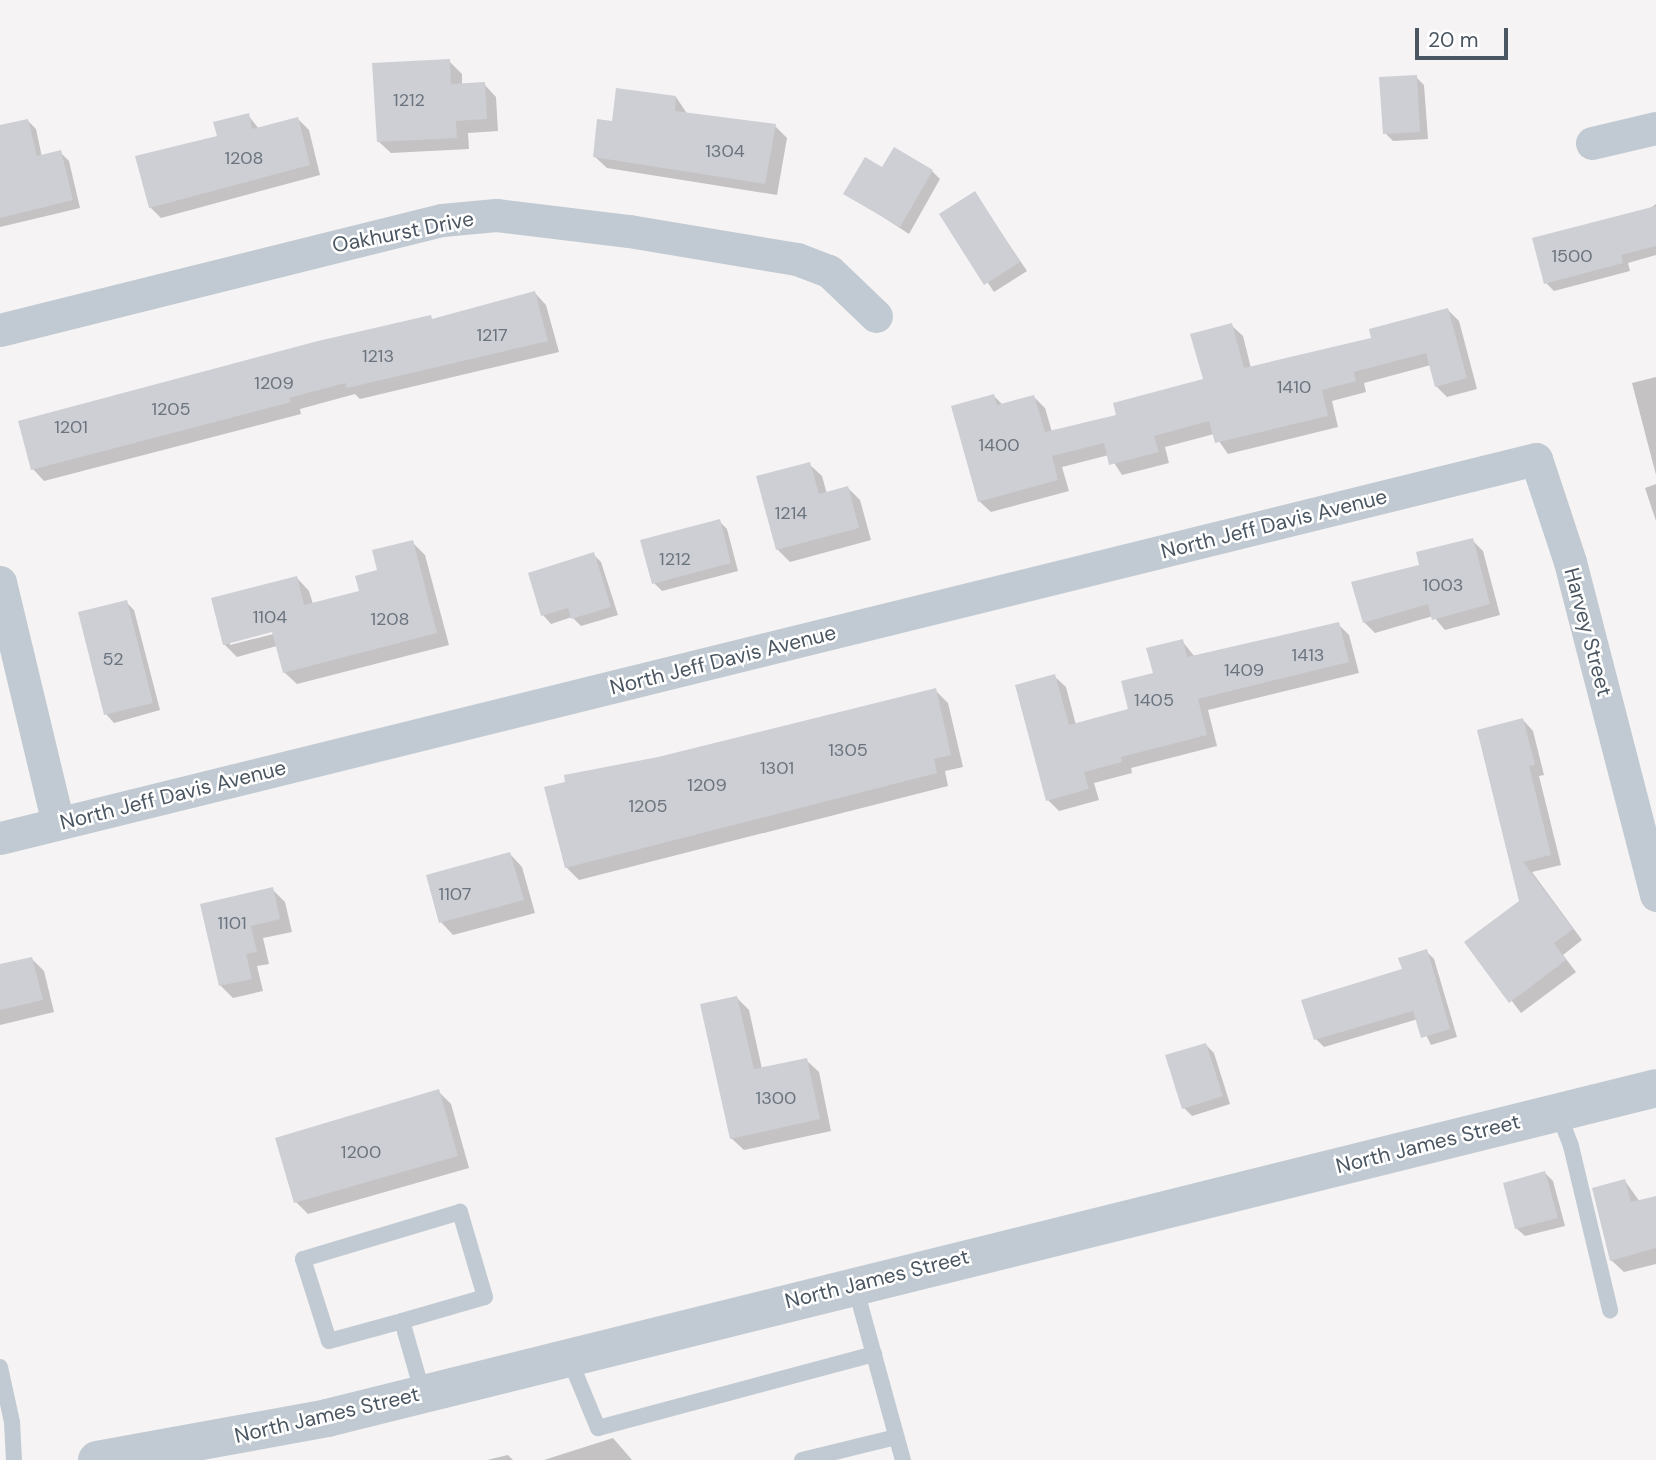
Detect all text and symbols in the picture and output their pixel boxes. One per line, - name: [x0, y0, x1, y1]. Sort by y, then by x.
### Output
- scale bar: [1418, 14, 1511, 58]
- text: 20 m: [1428, 26, 1479, 54]
- house number: 1212: [393, 89, 425, 111]
- house number: 1304: [705, 140, 745, 162]
- house number: 1208: [224, 147, 264, 169]
- street label: Oakhurst Drive: [330, 206, 476, 258]
- house number: 1500: [1551, 245, 1593, 267]
- house number: 1217: [476, 324, 508, 346]
- house number: 1213: [362, 345, 394, 367]
- house number: 1209: [254, 372, 294, 394]
- house number: 1410: [1277, 376, 1311, 398]
- house number: 1205: [151, 398, 191, 420]
- house number: 1201: [54, 416, 88, 438]
- house number: 1400: [978, 434, 1020, 456]
- street label: North Jeff Davis Avenue: [1158, 484, 1390, 564]
- house number: 1214: [775, 502, 807, 524]
- house number: 1212: [659, 548, 691, 570]
- street label: Harvey Street: [1559, 565, 1617, 699]
- house number: 1003: [1423, 574, 1463, 596]
- house number: 1104: [253, 606, 287, 628]
- house number: 1208: [370, 608, 410, 630]
- street label: North Jeff Davis Avenue: [607, 620, 839, 700]
- house number: 1413: [1292, 644, 1324, 666]
- house number: 52: [102, 648, 124, 670]
- house number: 1409: [1224, 659, 1264, 681]
- house number: 1405: [1134, 689, 1174, 711]
- house number: 1305: [828, 739, 868, 761]
- street label: North Jeff Davis Avenue: [57, 755, 289, 835]
- house number: 1301: [760, 757, 794, 779]
- house number: 1209: [687, 774, 727, 796]
- house number: 1205: [628, 795, 668, 817]
- house number: 1107: [439, 883, 471, 905]
- house number: 1101: [217, 912, 247, 934]
- house number: 1300: [756, 1087, 796, 1109]
- street label: North James Street: [1333, 1109, 1523, 1179]
- house number: 1200: [341, 1141, 381, 1163]
- street label: North James Street: [782, 1244, 972, 1314]
- street label: North James Street: [232, 1381, 422, 1449]

